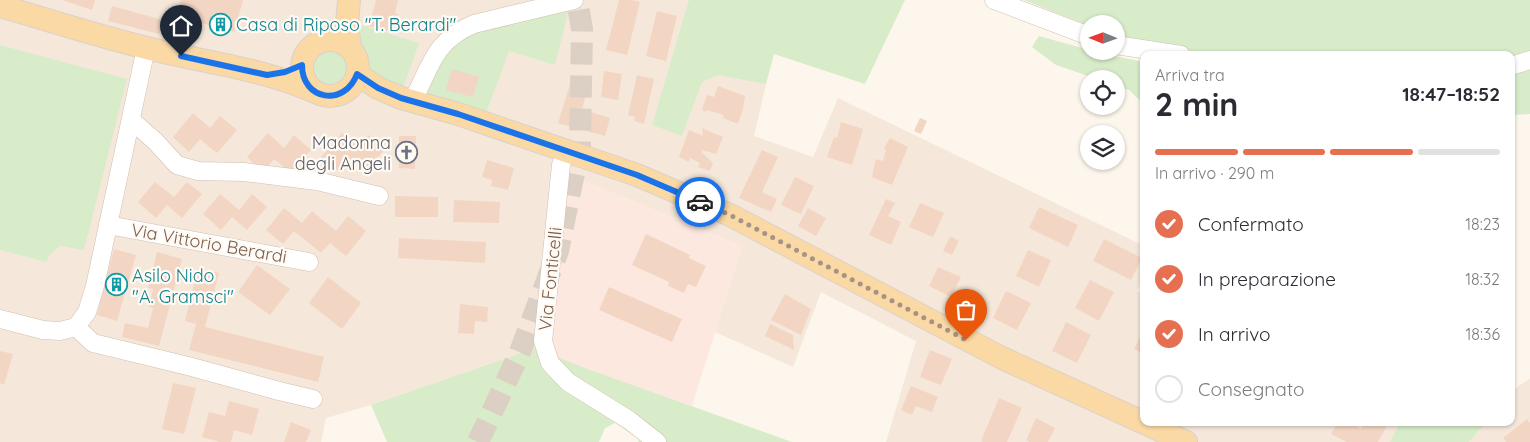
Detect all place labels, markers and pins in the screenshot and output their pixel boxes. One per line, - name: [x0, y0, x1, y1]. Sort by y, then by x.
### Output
- pin: [160, 5, 202, 56]
- building icon: Casa di Riposo "T. Berardi": [208, 12, 232, 36]
- place label: Casa di Riposo "T. Berardi": [236, 13, 457, 36]
- place label: Madonna degli Angeli: [295, 131, 391, 175]
- church icon: Madonna degli Angeli: [395, 140, 419, 164]
- place label: Asilo Nido "A. Gramsci": [132, 264, 234, 308]
- building icon: Asilo Nido "A. Gramsci": [104, 273, 128, 297]
- pin: [945, 289, 987, 340]

